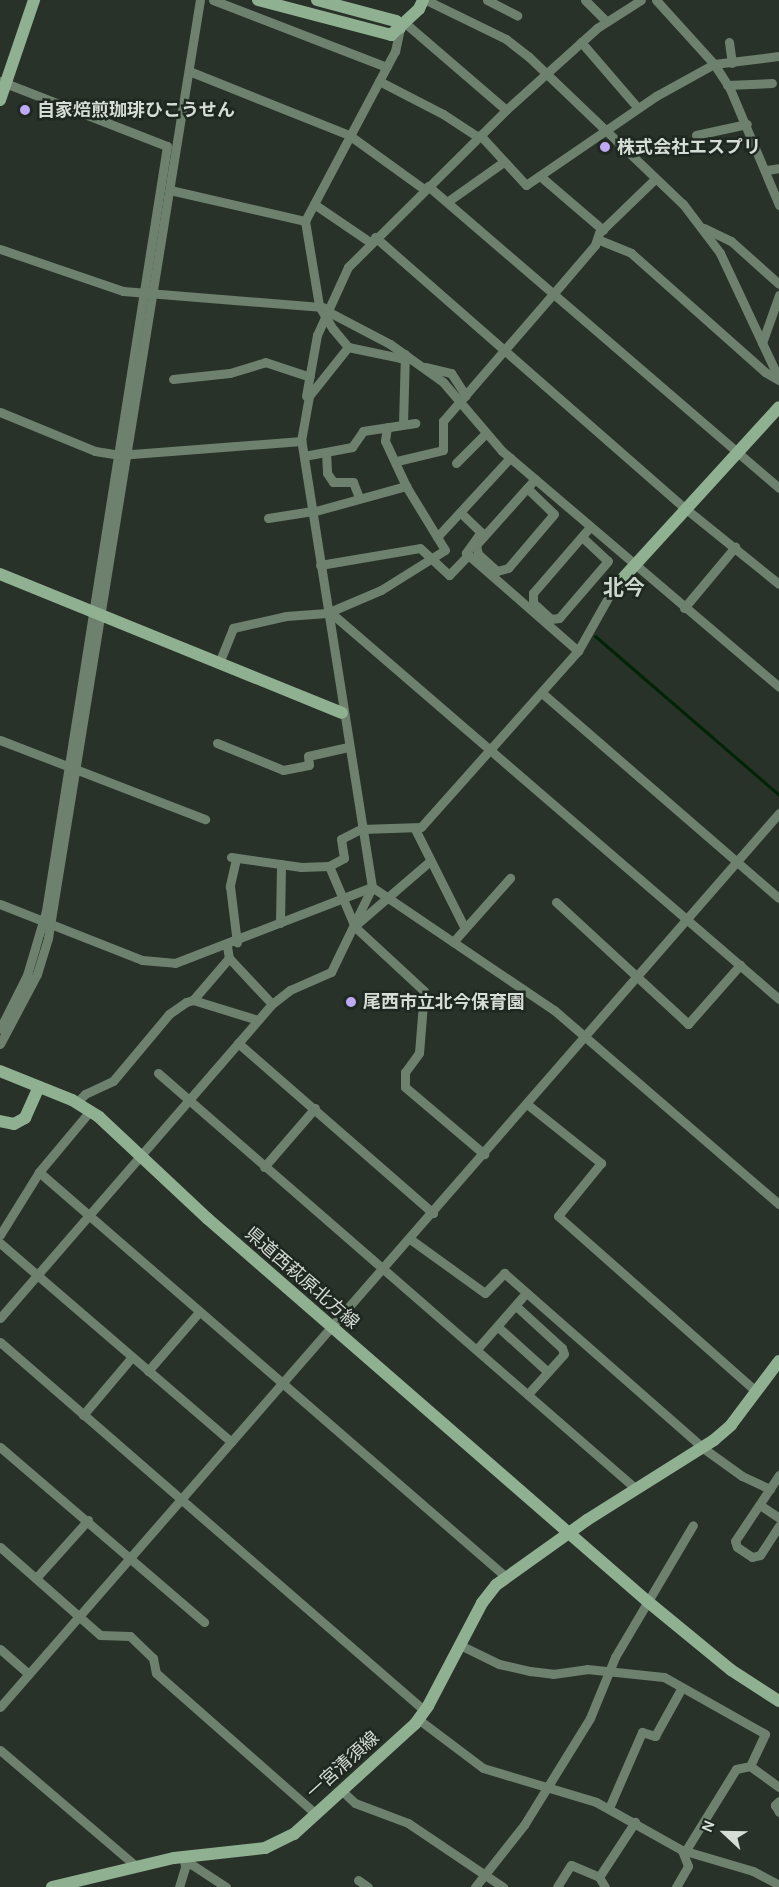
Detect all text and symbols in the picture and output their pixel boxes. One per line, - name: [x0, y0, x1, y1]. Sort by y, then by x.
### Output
- place label: 自家焙煎珈琲ひこうせん: [37, 99, 235, 121]
- marker: 自家焙煎珈琲ひこうせん: [18, 103, 32, 117]
- place label: 株式会社エスプリ: [617, 136, 761, 158]
- marker: 株式会社エスプリ: [598, 140, 612, 154]
- district label: 北今: [603, 575, 645, 601]
- place label: 尾西市立北今保育園: [363, 991, 525, 1013]
- marker: 尾西市立北今保育園: [344, 995, 358, 1009]
- street label: 県道西萩原北方線: [241, 1223, 363, 1333]
- street label: 一宮清須線: [302, 1727, 384, 1803]
- north arrow: [695, 1803, 755, 1863]
- text: N: [697, 1817, 719, 1835]

